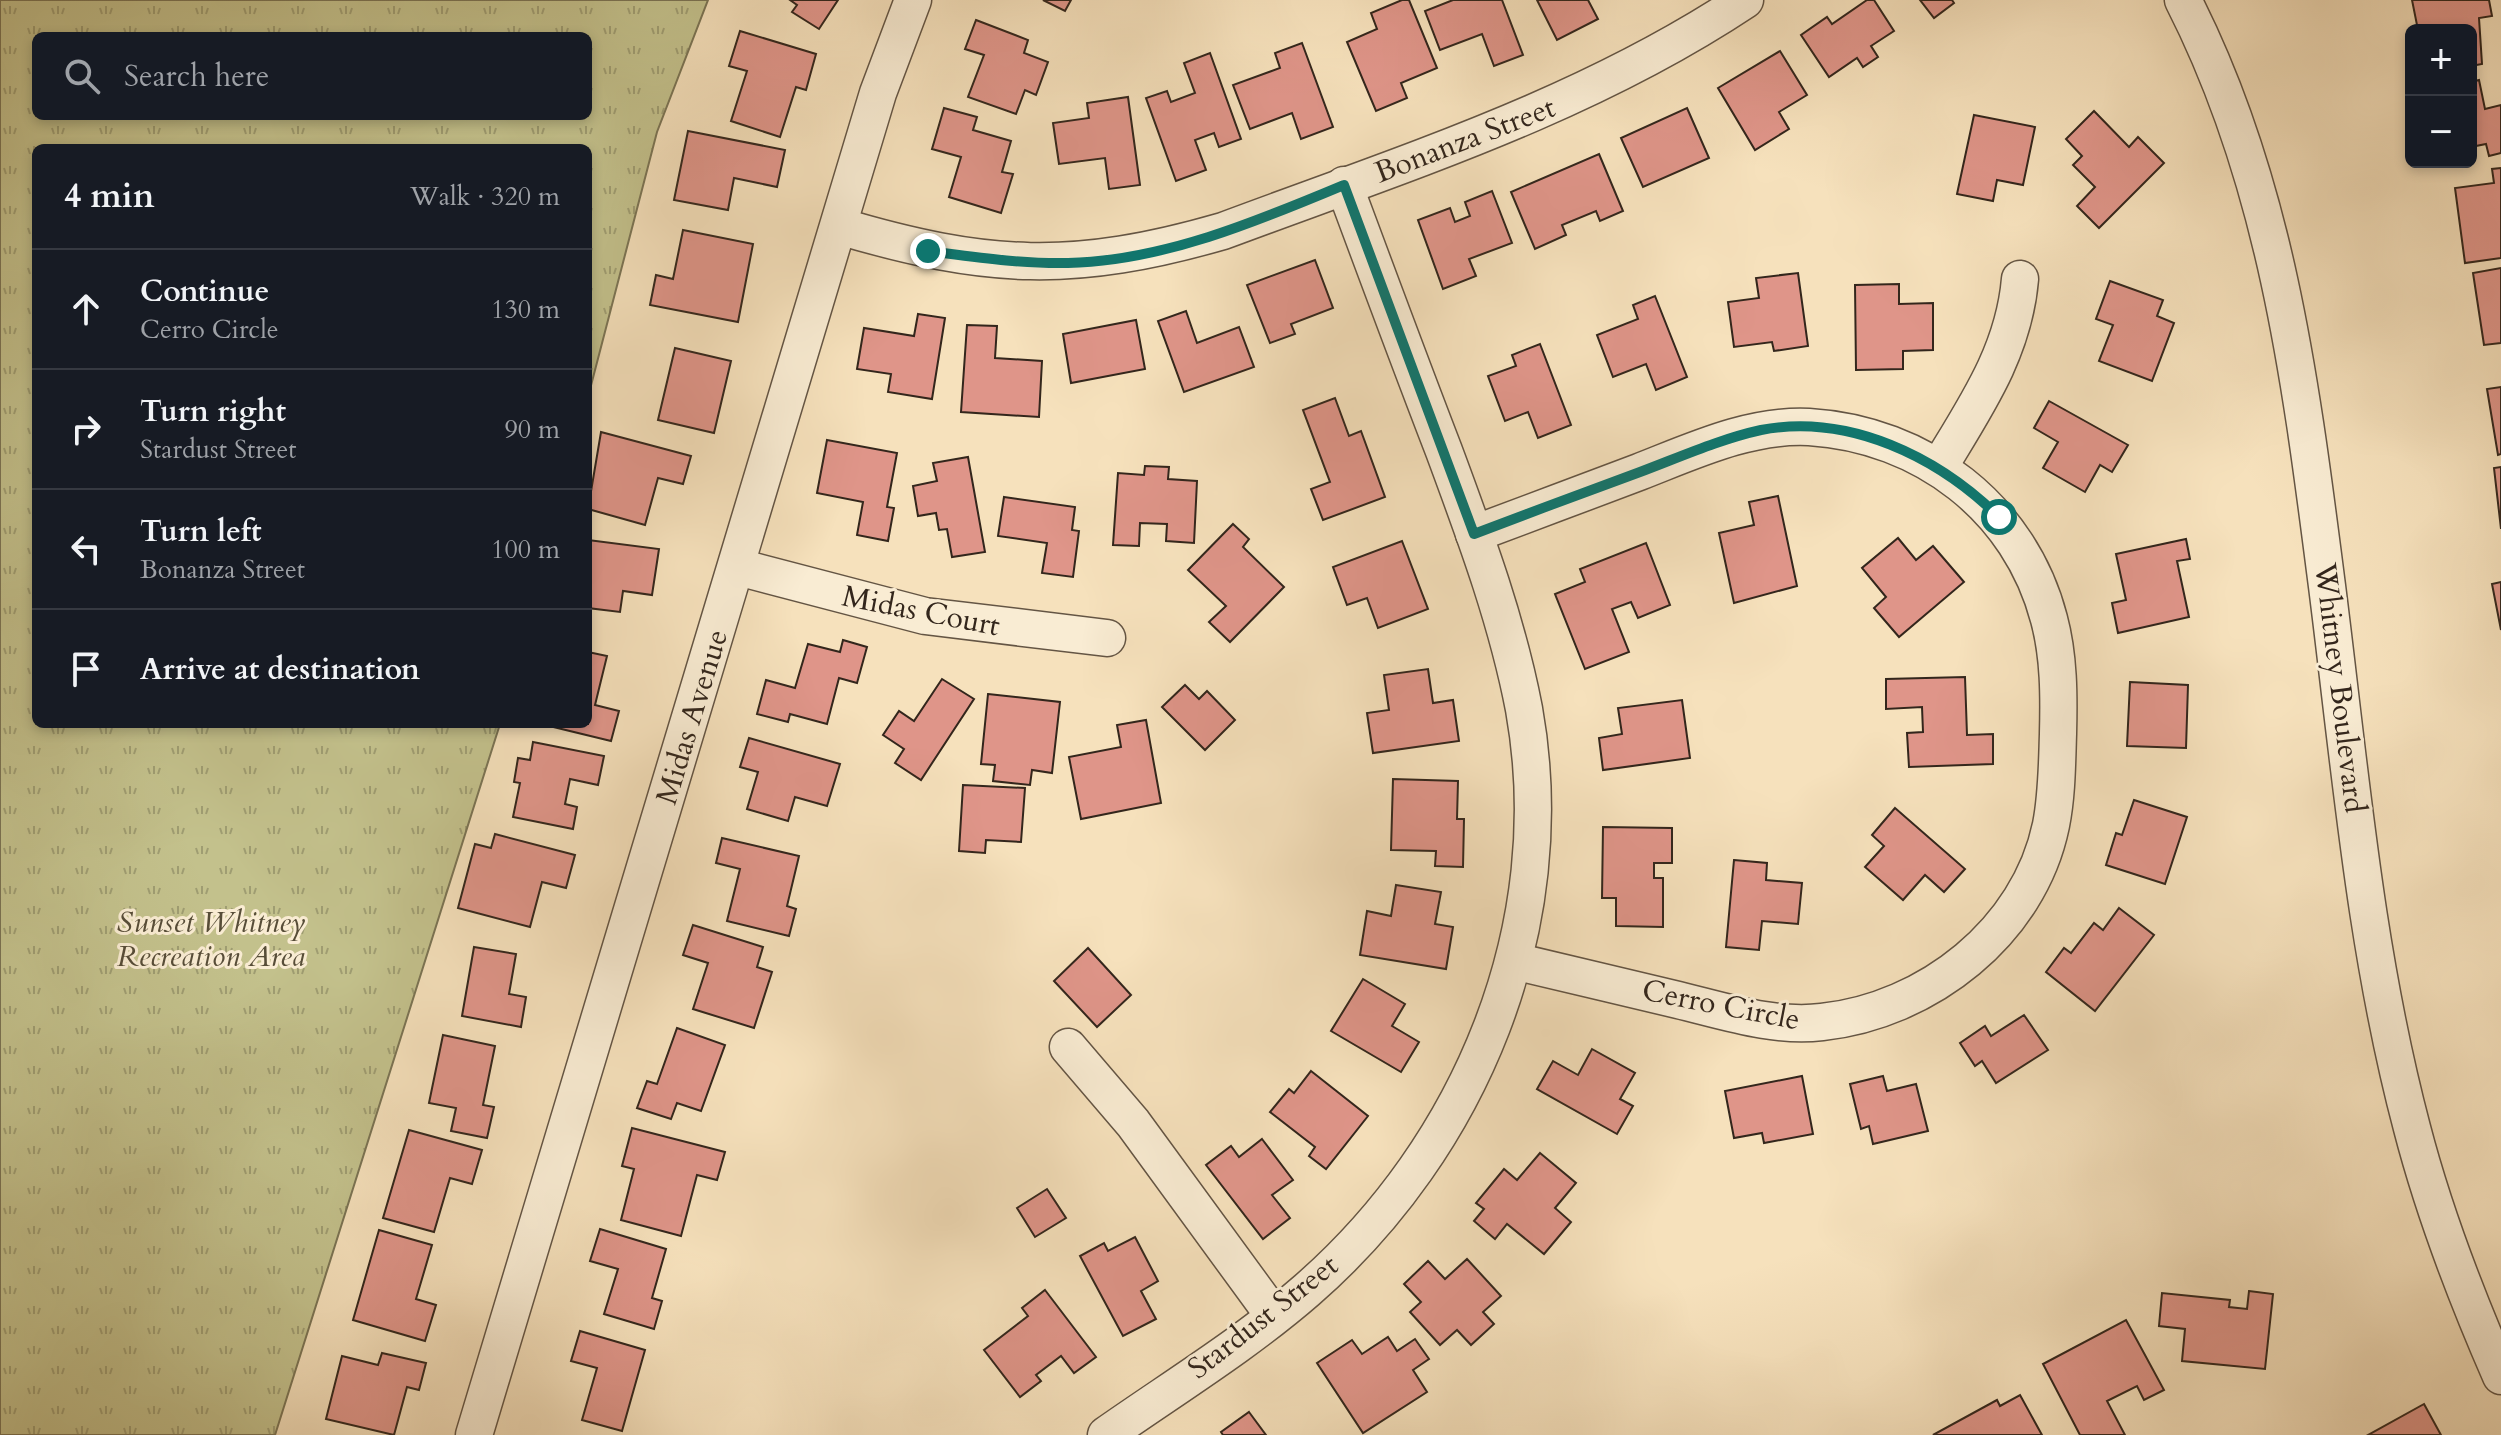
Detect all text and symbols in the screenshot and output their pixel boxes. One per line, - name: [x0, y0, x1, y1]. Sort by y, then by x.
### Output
- map controls: [2405, 24, 2477, 168]
- button: +: [2405, 24, 2477, 96]
- search box: [32, 32, 592, 120]
- icon: search: [60, 54, 104, 98]
- text: Search here: [124, 56, 269, 97]
- street label: Bonanza Street: [1369, 87, 1562, 193]
- button: −: [2405, 96, 2477, 168]
- text: 4 min: [64, 173, 155, 219]
- text: Walk · 320 m: [410, 179, 560, 214]
- route end: [910, 233, 946, 269]
- text: Continue: [140, 271, 269, 312]
- icon: ahead: [64, 287, 108, 331]
- text: 130 m: [491, 292, 560, 327]
- text: Cerro Circle: [140, 312, 279, 347]
- text: Turn right: [140, 391, 286, 432]
- icon: right: [64, 407, 108, 451]
- text: 90 m: [504, 412, 560, 447]
- text: Stardust Street: [140, 432, 297, 467]
- route start: [1981, 499, 2017, 535]
- text: Turn left: [140, 511, 262, 552]
- icon: left: [64, 527, 108, 571]
- text: 100 m: [491, 532, 560, 567]
- text: Bonanza Street: [140, 552, 305, 587]
- street label: Whitney Boulevard: [2304, 560, 2376, 815]
- street label: Midas Court: [839, 576, 1004, 646]
- street label: Midas Avenue: [646, 624, 738, 810]
- icon: arrive: [64, 647, 108, 691]
- text: Arrive at destination: [140, 649, 420, 690]
- park label: Sunset Whitney Recreation Area: [117, 902, 306, 977]
- street label: Cerro Circle: [1639, 970, 1803, 1040]
- street label: Stardust Street: [1179, 1245, 1347, 1389]

